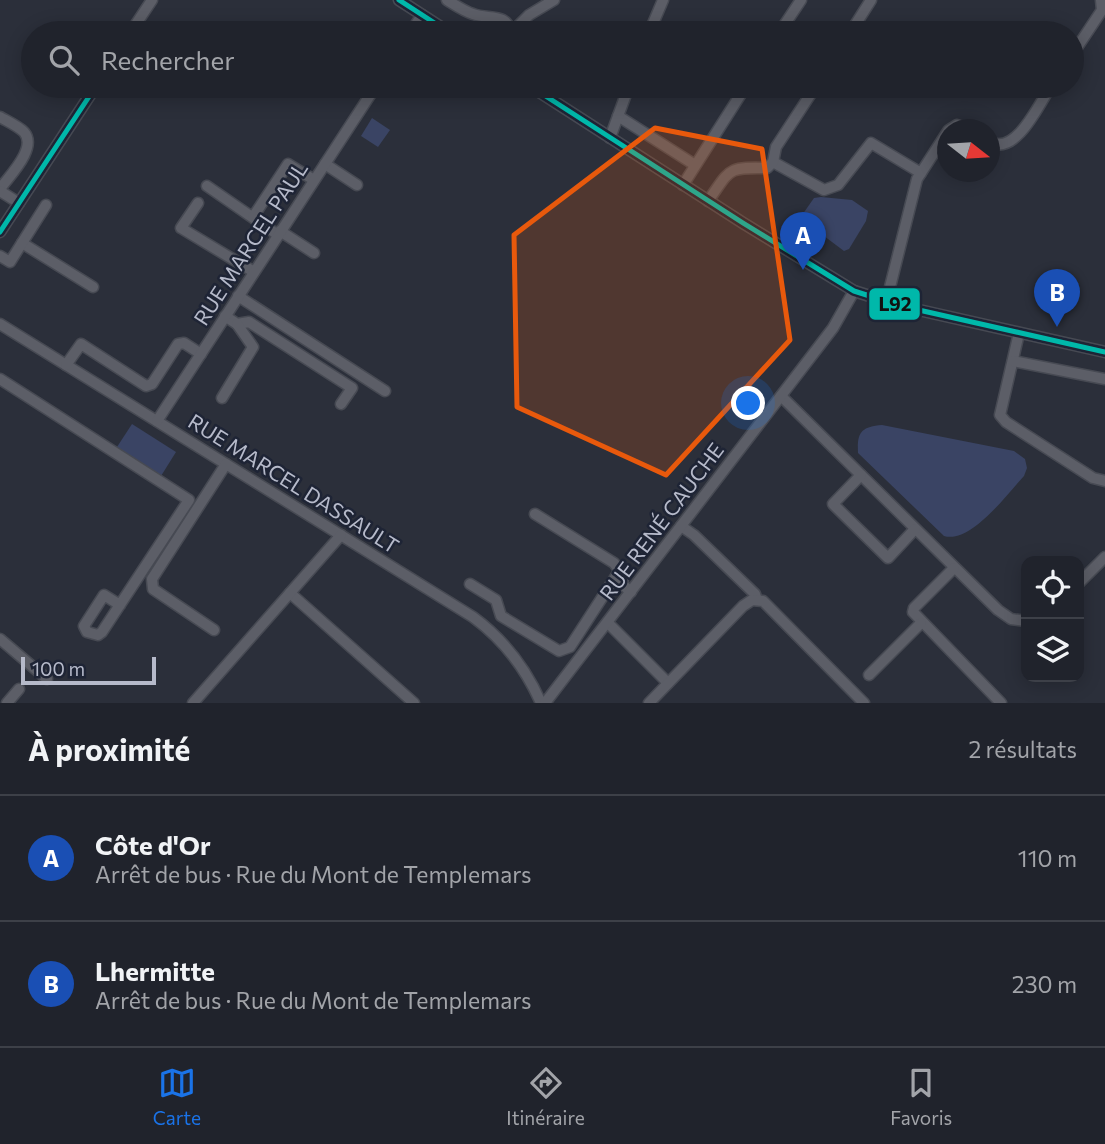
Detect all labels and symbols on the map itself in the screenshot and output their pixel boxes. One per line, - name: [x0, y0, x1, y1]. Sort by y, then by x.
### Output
- north arrow: [937, 119, 1000, 182]
- street label: RUE MARCEL PAUL: [188, 157, 312, 329]
- pin: A: [780, 212, 826, 270]
- pin: B: [1034, 269, 1080, 327]
- line badge: L92: [868, 287, 921, 321]
- text: L92: [879, 292, 911, 315]
- your location: [731, 386, 765, 420]
- street label: RUE MARCEL DASSAULT: [184, 408, 404, 558]
- street label: RUE RENÉ CAUCHE: [594, 437, 728, 605]
- scale bar: [21, 654, 156, 686]

